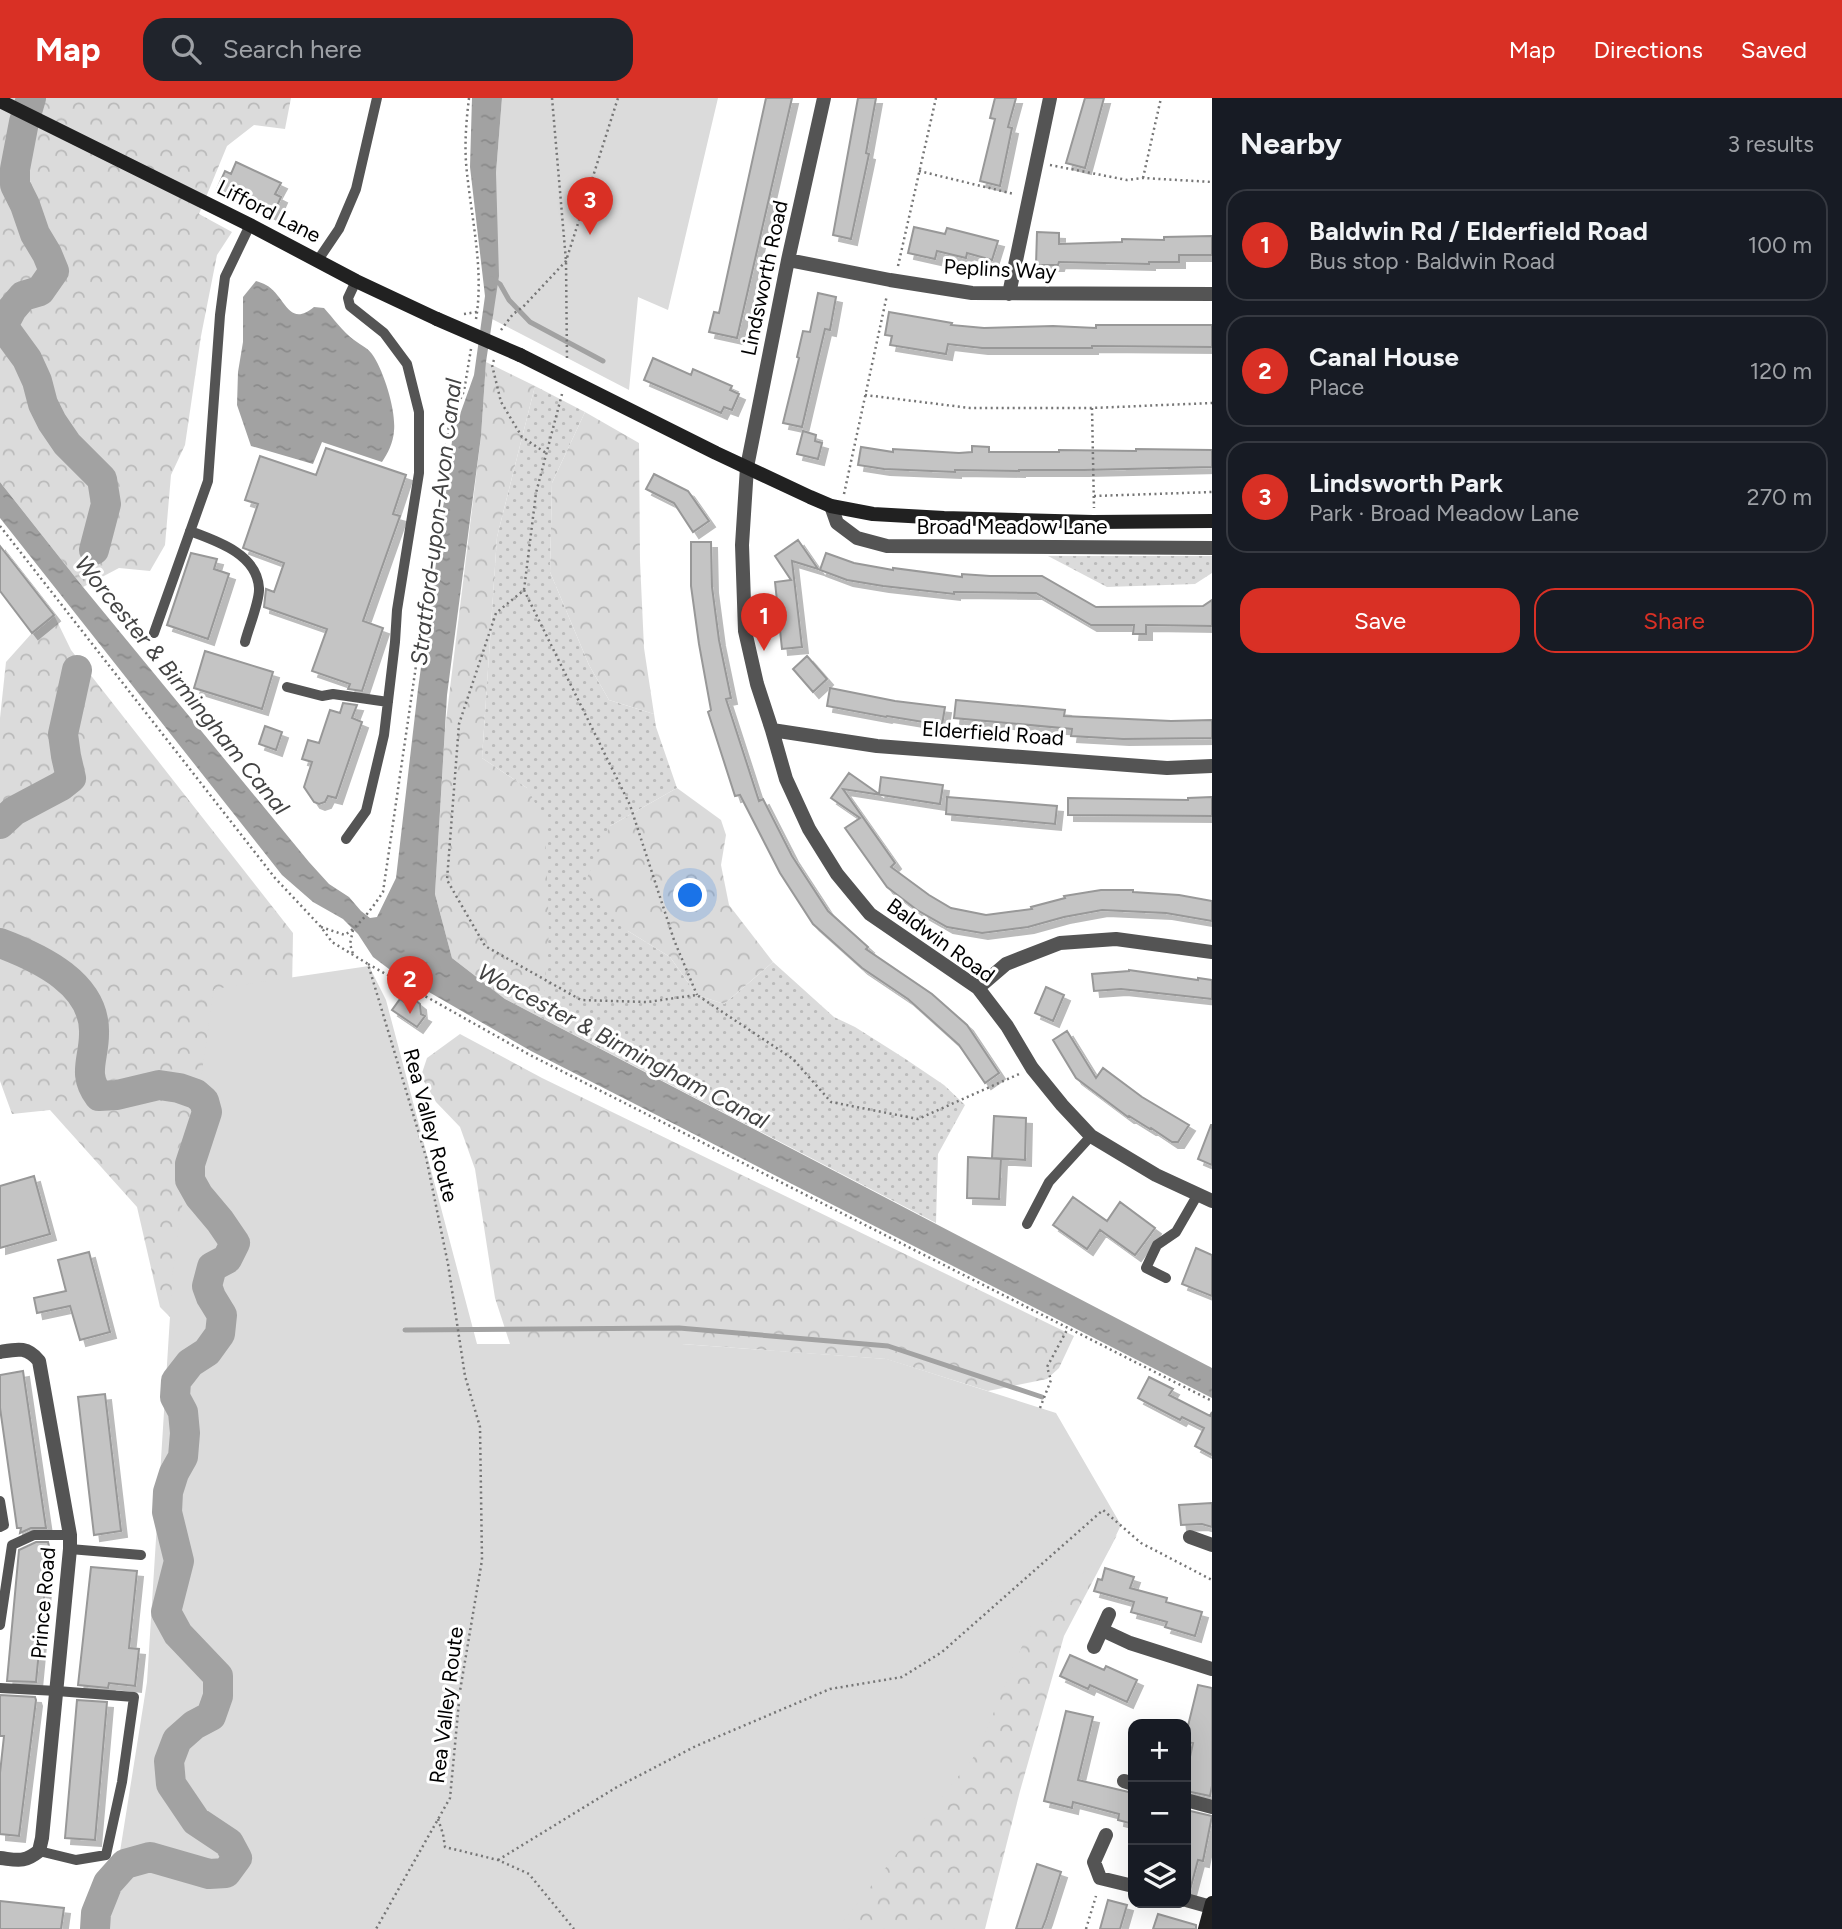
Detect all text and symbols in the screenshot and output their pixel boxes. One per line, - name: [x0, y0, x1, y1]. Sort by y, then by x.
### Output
- search box: [143, 18, 633, 81]
- text: Map: [35, 30, 101, 69]
- icon: search: [167, 30, 205, 68]
- text: Search here: [223, 33, 362, 65]
- text: Map: [1509, 35, 1555, 64]
- text: Directions: [1593, 35, 1703, 64]
- text: Saved: [1741, 35, 1807, 64]
- text: Nearby: [1240, 125, 1342, 162]
- text: 3 results: [1727, 130, 1814, 158]
- street label: Lifford Lane: [213, 174, 325, 248]
- pin: 3: [567, 177, 613, 235]
- street label: Lindsworth Road: [735, 198, 793, 358]
- text: Baldwin Rd / Elderfield Road: [1309, 215, 1648, 247]
- text: 1: [1260, 231, 1270, 259]
- text: 100 m: [1748, 231, 1812, 259]
- text: Bus stop · Baldwin Road: [1309, 247, 1555, 275]
- street label: Peplins Way: [943, 254, 1057, 284]
- text: Canal House: [1309, 341, 1459, 373]
- text: 2: [1258, 357, 1272, 385]
- text: 120 m: [1750, 357, 1812, 385]
- text: Place: [1309, 373, 1364, 401]
- water label: Stratford-upon-Avon Canal: [405, 376, 468, 667]
- text: Lindsworth Park: [1309, 467, 1503, 499]
- text: 3: [1259, 483, 1271, 511]
- text: 270 m: [1747, 483, 1812, 511]
- text: Park · Broad Meadow Lane: [1309, 499, 1579, 527]
- street label: Broad Meadow Lane: [917, 514, 1107, 539]
- water label: Worcester & Birmingham Canal: [69, 550, 296, 821]
- button: Save: [1240, 588, 1520, 653]
- button: Share: [1534, 588, 1814, 653]
- pin: 1: [741, 593, 787, 651]
- street label: Elderfield Road: [921, 716, 1065, 750]
- your location: [673, 878, 707, 912]
- street label: Baldwin Road: [882, 893, 1000, 987]
- pin: 2: [387, 956, 433, 1014]
- water label: Worcester & Birmingham Canal: [473, 957, 774, 1135]
- street label: Rea Valley Route: [398, 1045, 464, 1205]
- street label: Prince Road: [26, 1546, 60, 1660]
- street label: Rea Valley Route: [424, 1625, 468, 1785]
- map controls: [1128, 1719, 1191, 1908]
- button: +: [1128, 1719, 1191, 1782]
- button: −: [1128, 1782, 1191, 1845]
- button: layers: [1128, 1845, 1191, 1908]

